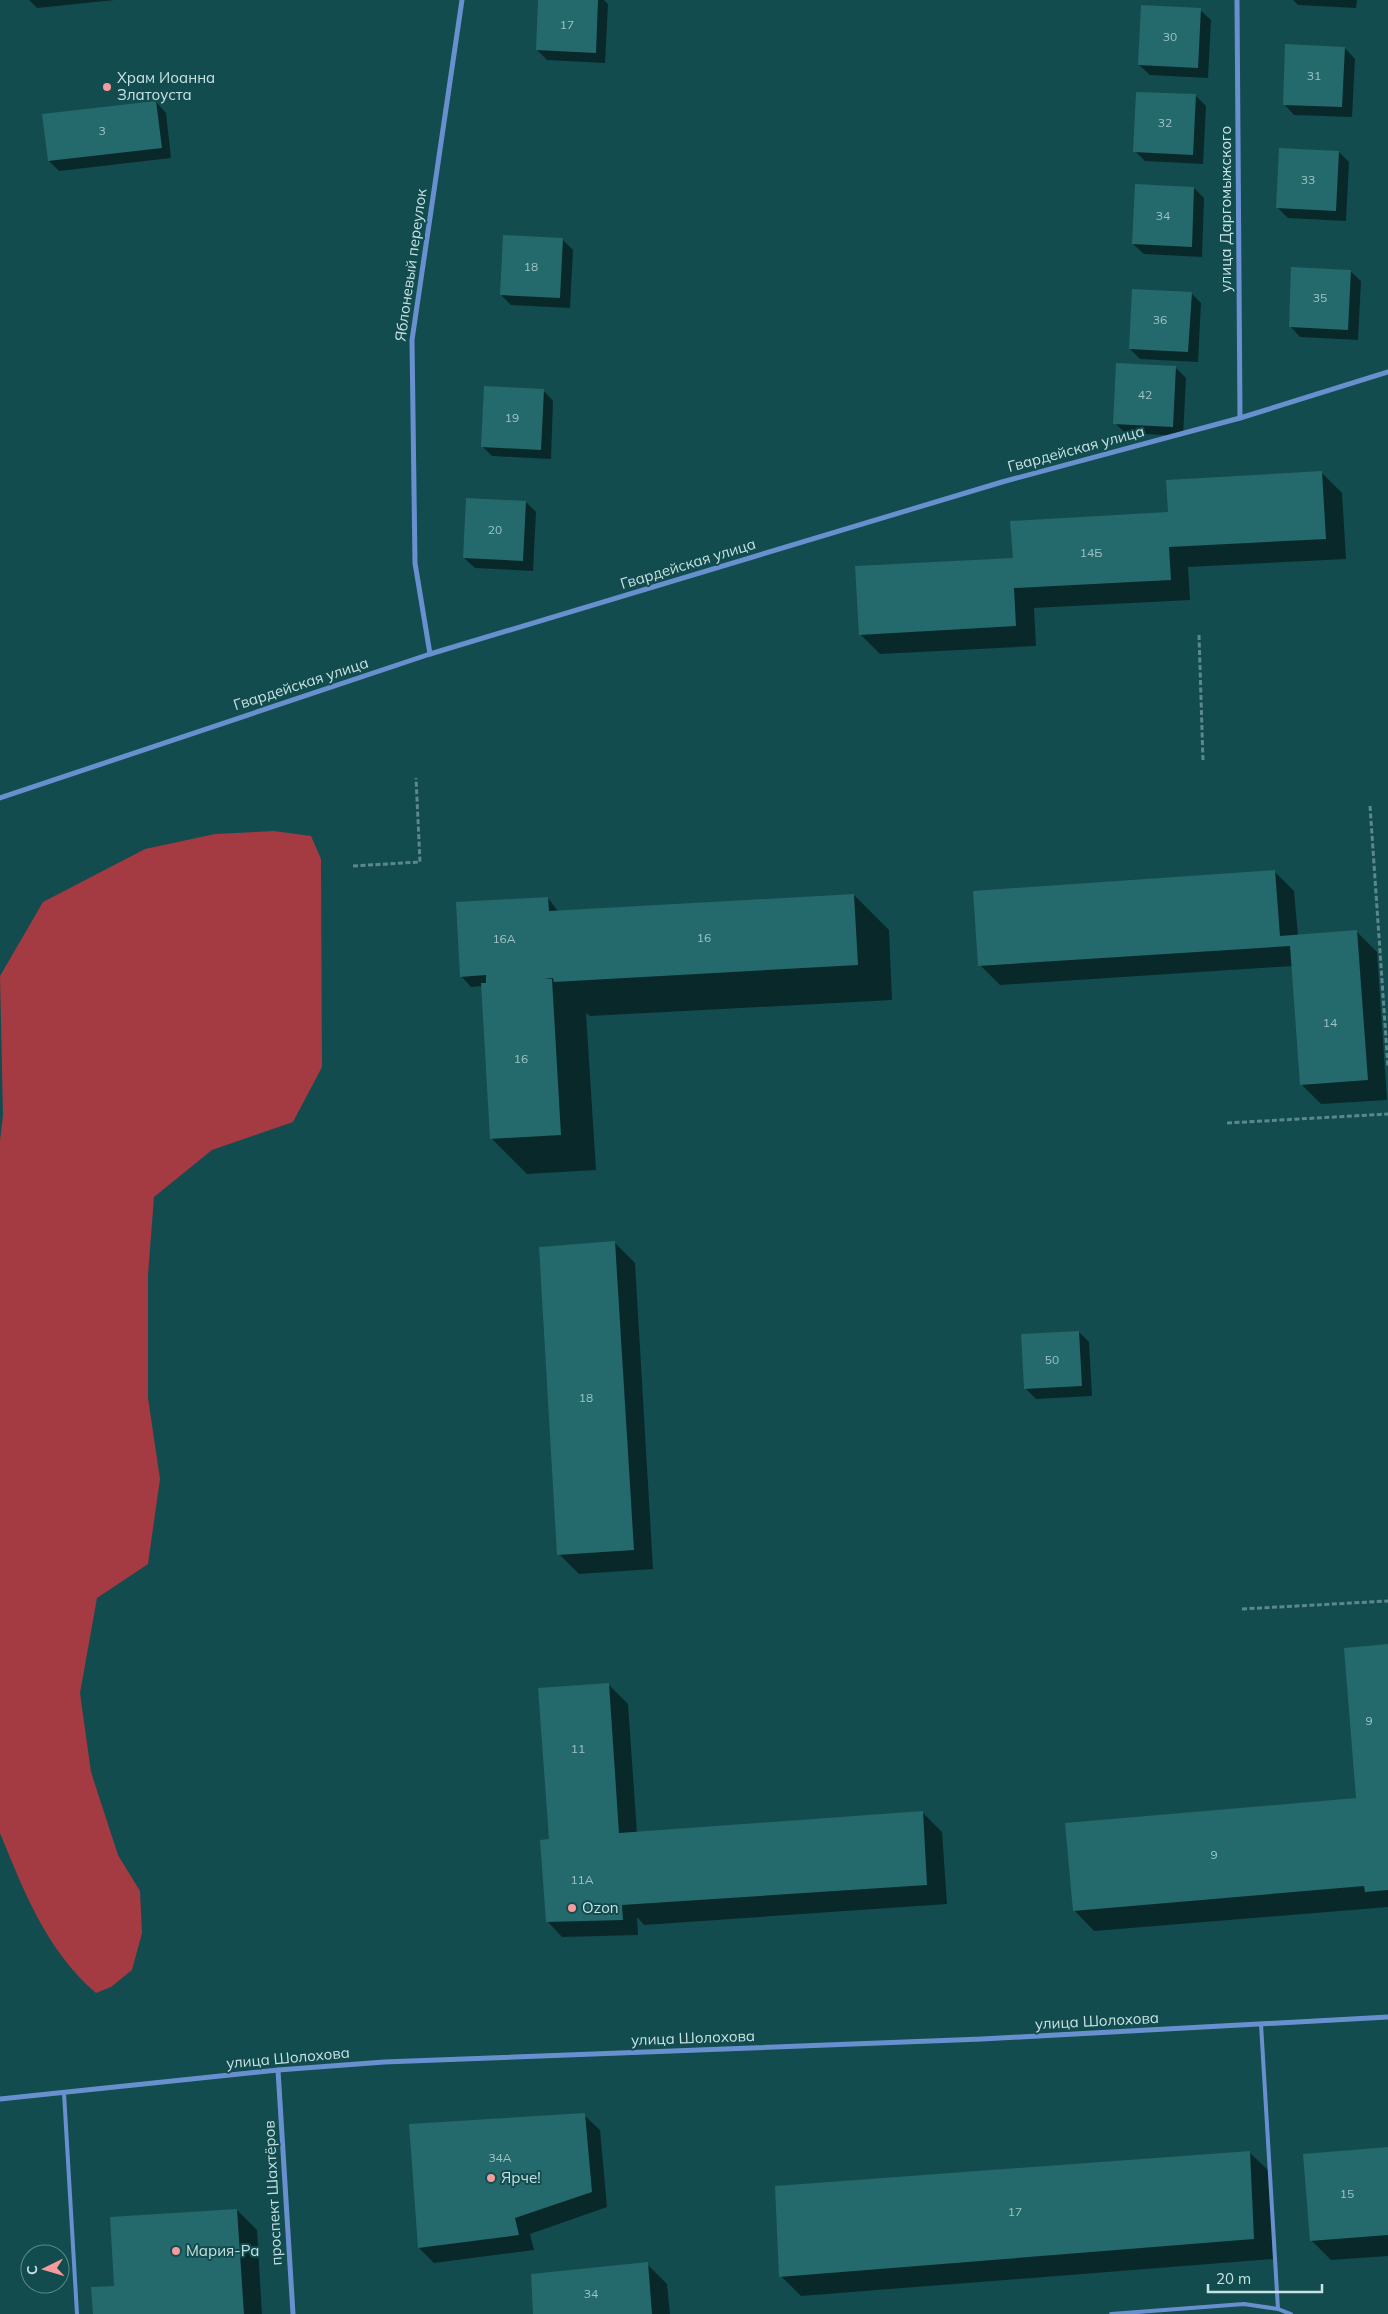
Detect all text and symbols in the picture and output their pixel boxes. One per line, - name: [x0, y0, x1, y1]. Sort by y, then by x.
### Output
- house number: 17: [560, 17, 574, 32]
- house number: 30: [1163, 29, 1177, 44]
- place label: Храм Иоанна Златоуста: [117, 68, 215, 104]
- house number: 31: [1307, 68, 1321, 83]
- marker: Храм Иоанна Златоуста: [101, 81, 113, 93]
- house number: 32: [1158, 115, 1172, 130]
- house number: 3: [98, 123, 106, 138]
- street label: улица Даргомыжского: [1216, 126, 1235, 292]
- house number: 33: [1301, 172, 1315, 187]
- street label: Яблоневый переулок: [390, 186, 431, 342]
- house number: 34: [1156, 208, 1170, 223]
- house number: 18: [524, 259, 538, 274]
- house number: 35: [1313, 290, 1327, 305]
- house number: 36: [1153, 312, 1167, 327]
- house number: 42: [1138, 387, 1152, 402]
- house number: 19: [505, 410, 519, 425]
- street label: Гвардейская улица: [1005, 421, 1146, 476]
- house number: 20: [488, 522, 502, 537]
- street label: Гвардейская улица: [618, 534, 758, 593]
- house number: 14Б: [1080, 545, 1102, 560]
- street label: Гвардейская улица: [231, 653, 371, 714]
- house number: 16: [697, 930, 711, 945]
- house number: 16А: [492, 931, 516, 946]
- house number: 14: [1323, 1015, 1337, 1030]
- house number: 16: [514, 1051, 528, 1066]
- house number: 50: [1045, 1352, 1059, 1367]
- house number: 18: [579, 1390, 593, 1405]
- house number: 9: [1365, 1713, 1373, 1728]
- house number: 11: [571, 1741, 585, 1756]
- house number: 9: [1210, 1847, 1218, 1862]
- house number: 11А: [570, 1872, 594, 1887]
- place label: Ozon: [582, 1898, 619, 1917]
- marker: Ozon: [566, 1902, 578, 1914]
- street label: улица Шолохова: [1035, 2008, 1159, 2033]
- street label: улица Шолохова: [631, 2026, 755, 2049]
- street label: улица Шолохова: [225, 2043, 351, 2072]
- street label: проспект Шахтёров: [259, 2120, 286, 2266]
- house number: 34А: [488, 2150, 512, 2165]
- place label: Ярче!: [501, 2168, 541, 2187]
- marker: Ярче!: [485, 2172, 497, 2184]
- house number: 15: [1340, 2186, 1354, 2201]
- house number: 17: [1008, 2204, 1022, 2219]
- place label: Мария-Ра: [186, 2241, 260, 2260]
- north arrow: [20, 2244, 70, 2294]
- marker: Мария-Ра: [170, 2245, 182, 2257]
- scale bar: [1208, 2262, 1322, 2294]
- text: С: [23, 2265, 41, 2276]
- text: 20 m: [1216, 2269, 1251, 2288]
- house number: 34: [584, 2286, 598, 2301]

